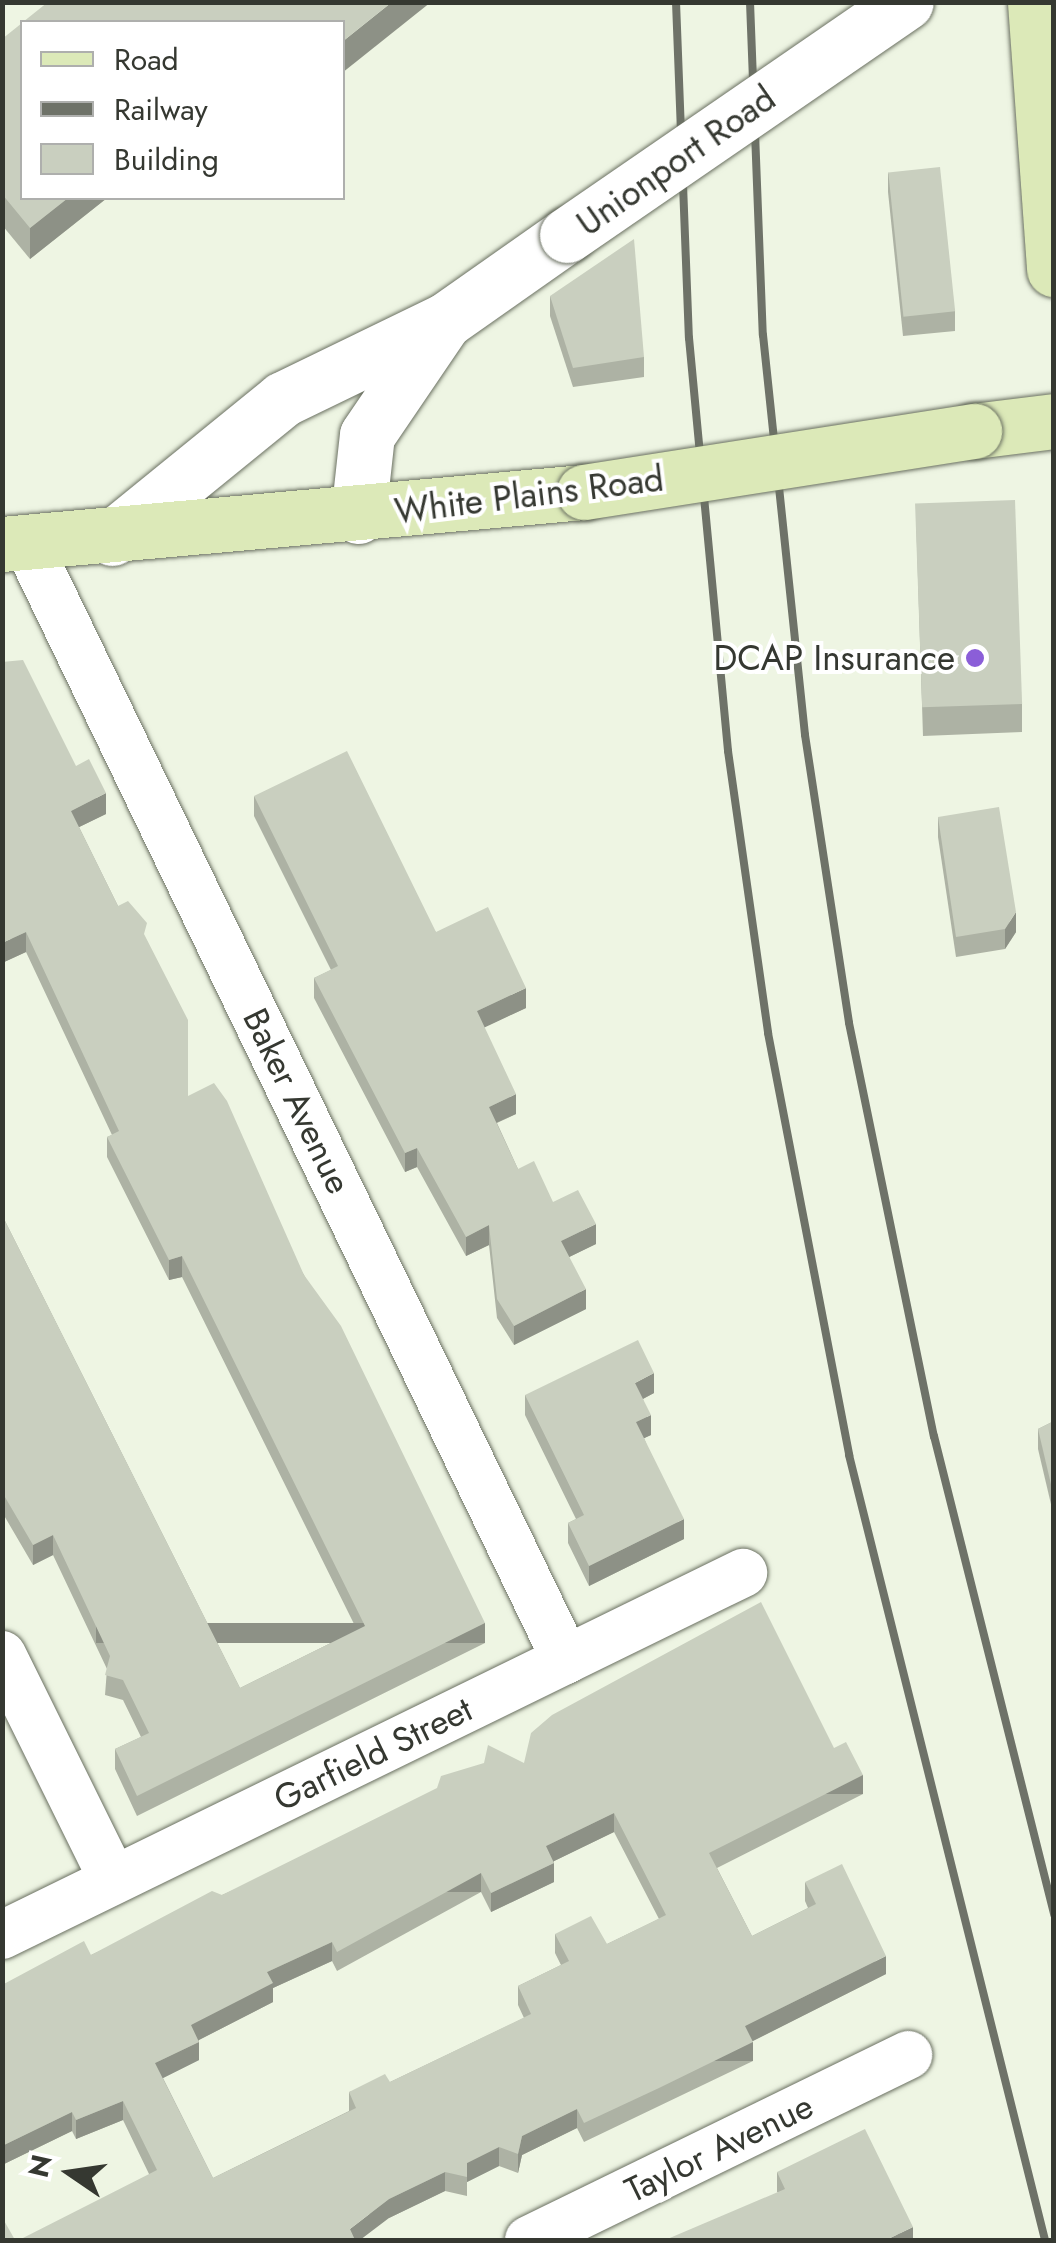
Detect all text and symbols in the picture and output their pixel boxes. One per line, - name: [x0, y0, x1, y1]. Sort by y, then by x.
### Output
- legend: [20, 20, 345, 200]
- text: Road: [114, 38, 179, 81]
- street label: Unionport Road: [569, 77, 783, 245]
- text: Railway: [114, 88, 208, 131]
- text: Building: [114, 138, 219, 181]
- street label: White Plains Road: [392, 458, 666, 532]
- place label: DCAP Insurance: [714, 637, 955, 679]
- marker: DCAP Insurance: [964, 647, 986, 669]
- street label: Baker Avenue: [234, 1002, 360, 1200]
- street label: Garfield Street: [267, 1688, 479, 1820]
- street label: Taylor Avenue: [618, 2085, 820, 2211]
- north arrow: [20, 2123, 120, 2223]
- text: N: [18, 2151, 63, 2182]

